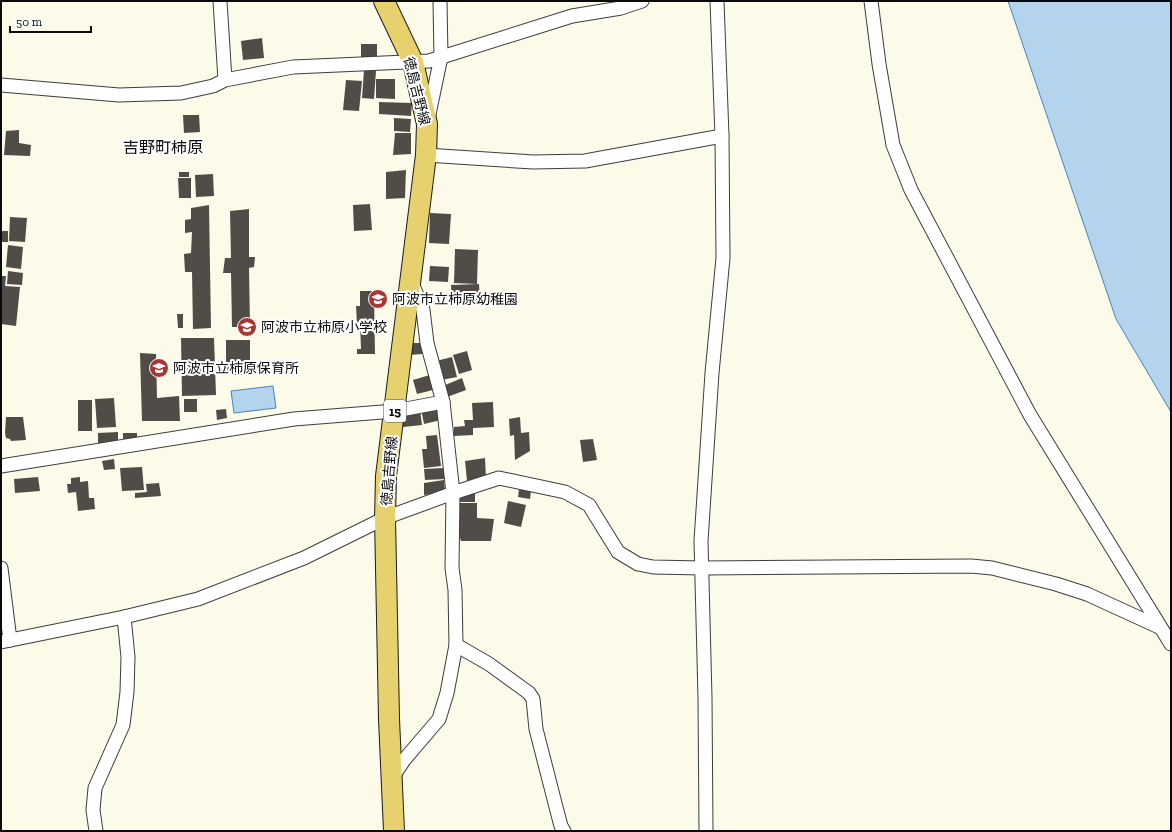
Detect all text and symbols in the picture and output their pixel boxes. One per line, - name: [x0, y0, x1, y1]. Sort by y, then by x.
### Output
- scale bar: [10, 8, 91, 34]
- text: 50 m: [16, 15, 43, 29]
- street label: 徳島吉野線: [400, 55, 433, 127]
- district label: 吉野町柿原: [123, 138, 203, 157]
- school or university icon: 阿波市立柿原幼稚園: [367, 288, 389, 310]
- place label: 阿波市立柿原幼稚園: [392, 291, 518, 308]
- school or university icon: 阿波市立柿原小学校: [236, 316, 258, 338]
- place label: 阿波市立柿原小学校: [261, 319, 387, 336]
- school or university icon: 阿波市立柿原保育所: [148, 357, 170, 379]
- place label: 阿波市立柿原保育所: [173, 360, 299, 377]
- road number: 15: [384, 400, 406, 422]
- street label: 徳島吉野線: [378, 435, 401, 507]

